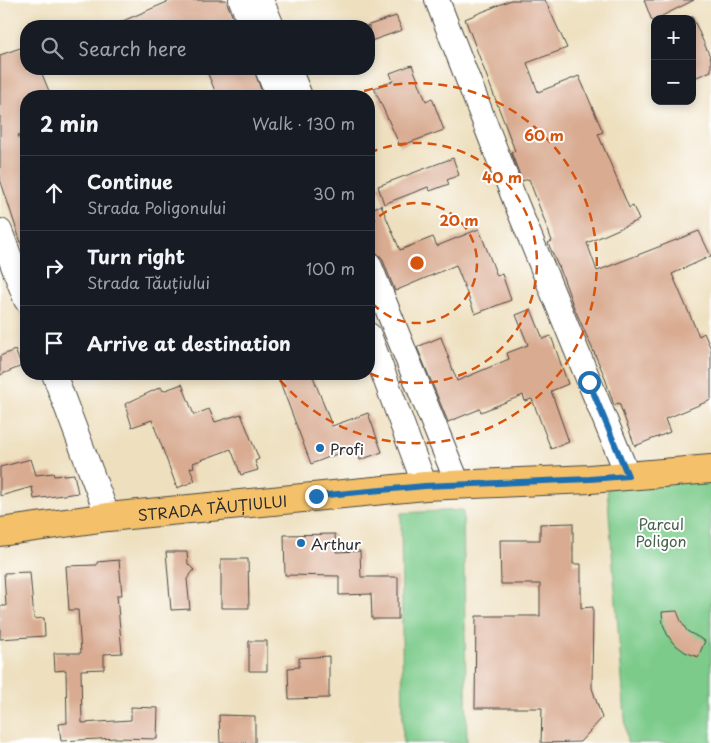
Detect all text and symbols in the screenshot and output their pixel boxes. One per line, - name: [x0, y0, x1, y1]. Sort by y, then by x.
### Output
- map controls: [651, 15, 696, 105]
- button: +: [651, 15, 696, 60]
- search box: [20, 20, 375, 75]
- icon: search: [38, 34, 66, 62]
- text: Search here: [78, 34, 187, 62]
- button: −: [651, 60, 696, 105]
- text: 2 min: [40, 107, 99, 139]
- text: Walk · 130 m: [252, 111, 355, 135]
- text: 60 m: [524, 123, 564, 146]
- text: 40 m: [482, 165, 522, 188]
- text: Continue: [87, 167, 173, 195]
- icon: ahead: [40, 179, 68, 207]
- text: 30 m: [313, 181, 355, 205]
- text: Strada Poligonului: [87, 195, 226, 219]
- text: 20 m: [440, 208, 478, 231]
- text: Turn right: [87, 242, 185, 270]
- icon: right: [40, 254, 68, 282]
- centre of rings: [408, 254, 426, 272]
- text: 100 m: [306, 256, 355, 280]
- text: Strada Tăuțiului: [87, 270, 210, 294]
- icon: arrive: [40, 329, 68, 357]
- text: Arrive at destination: [87, 329, 291, 357]
- route start: [578, 371, 601, 394]
- place label: Profi: [330, 437, 364, 460]
- marker: Profi: [314, 442, 326, 454]
- route end: [305, 485, 328, 508]
- street label: STRADA TĂUȚIULUI: [137, 488, 288, 526]
- park label: Parcul Poligon: [635, 512, 687, 552]
- place label: Arthur: [311, 532, 361, 555]
- marker: Arthur: [295, 537, 307, 549]

